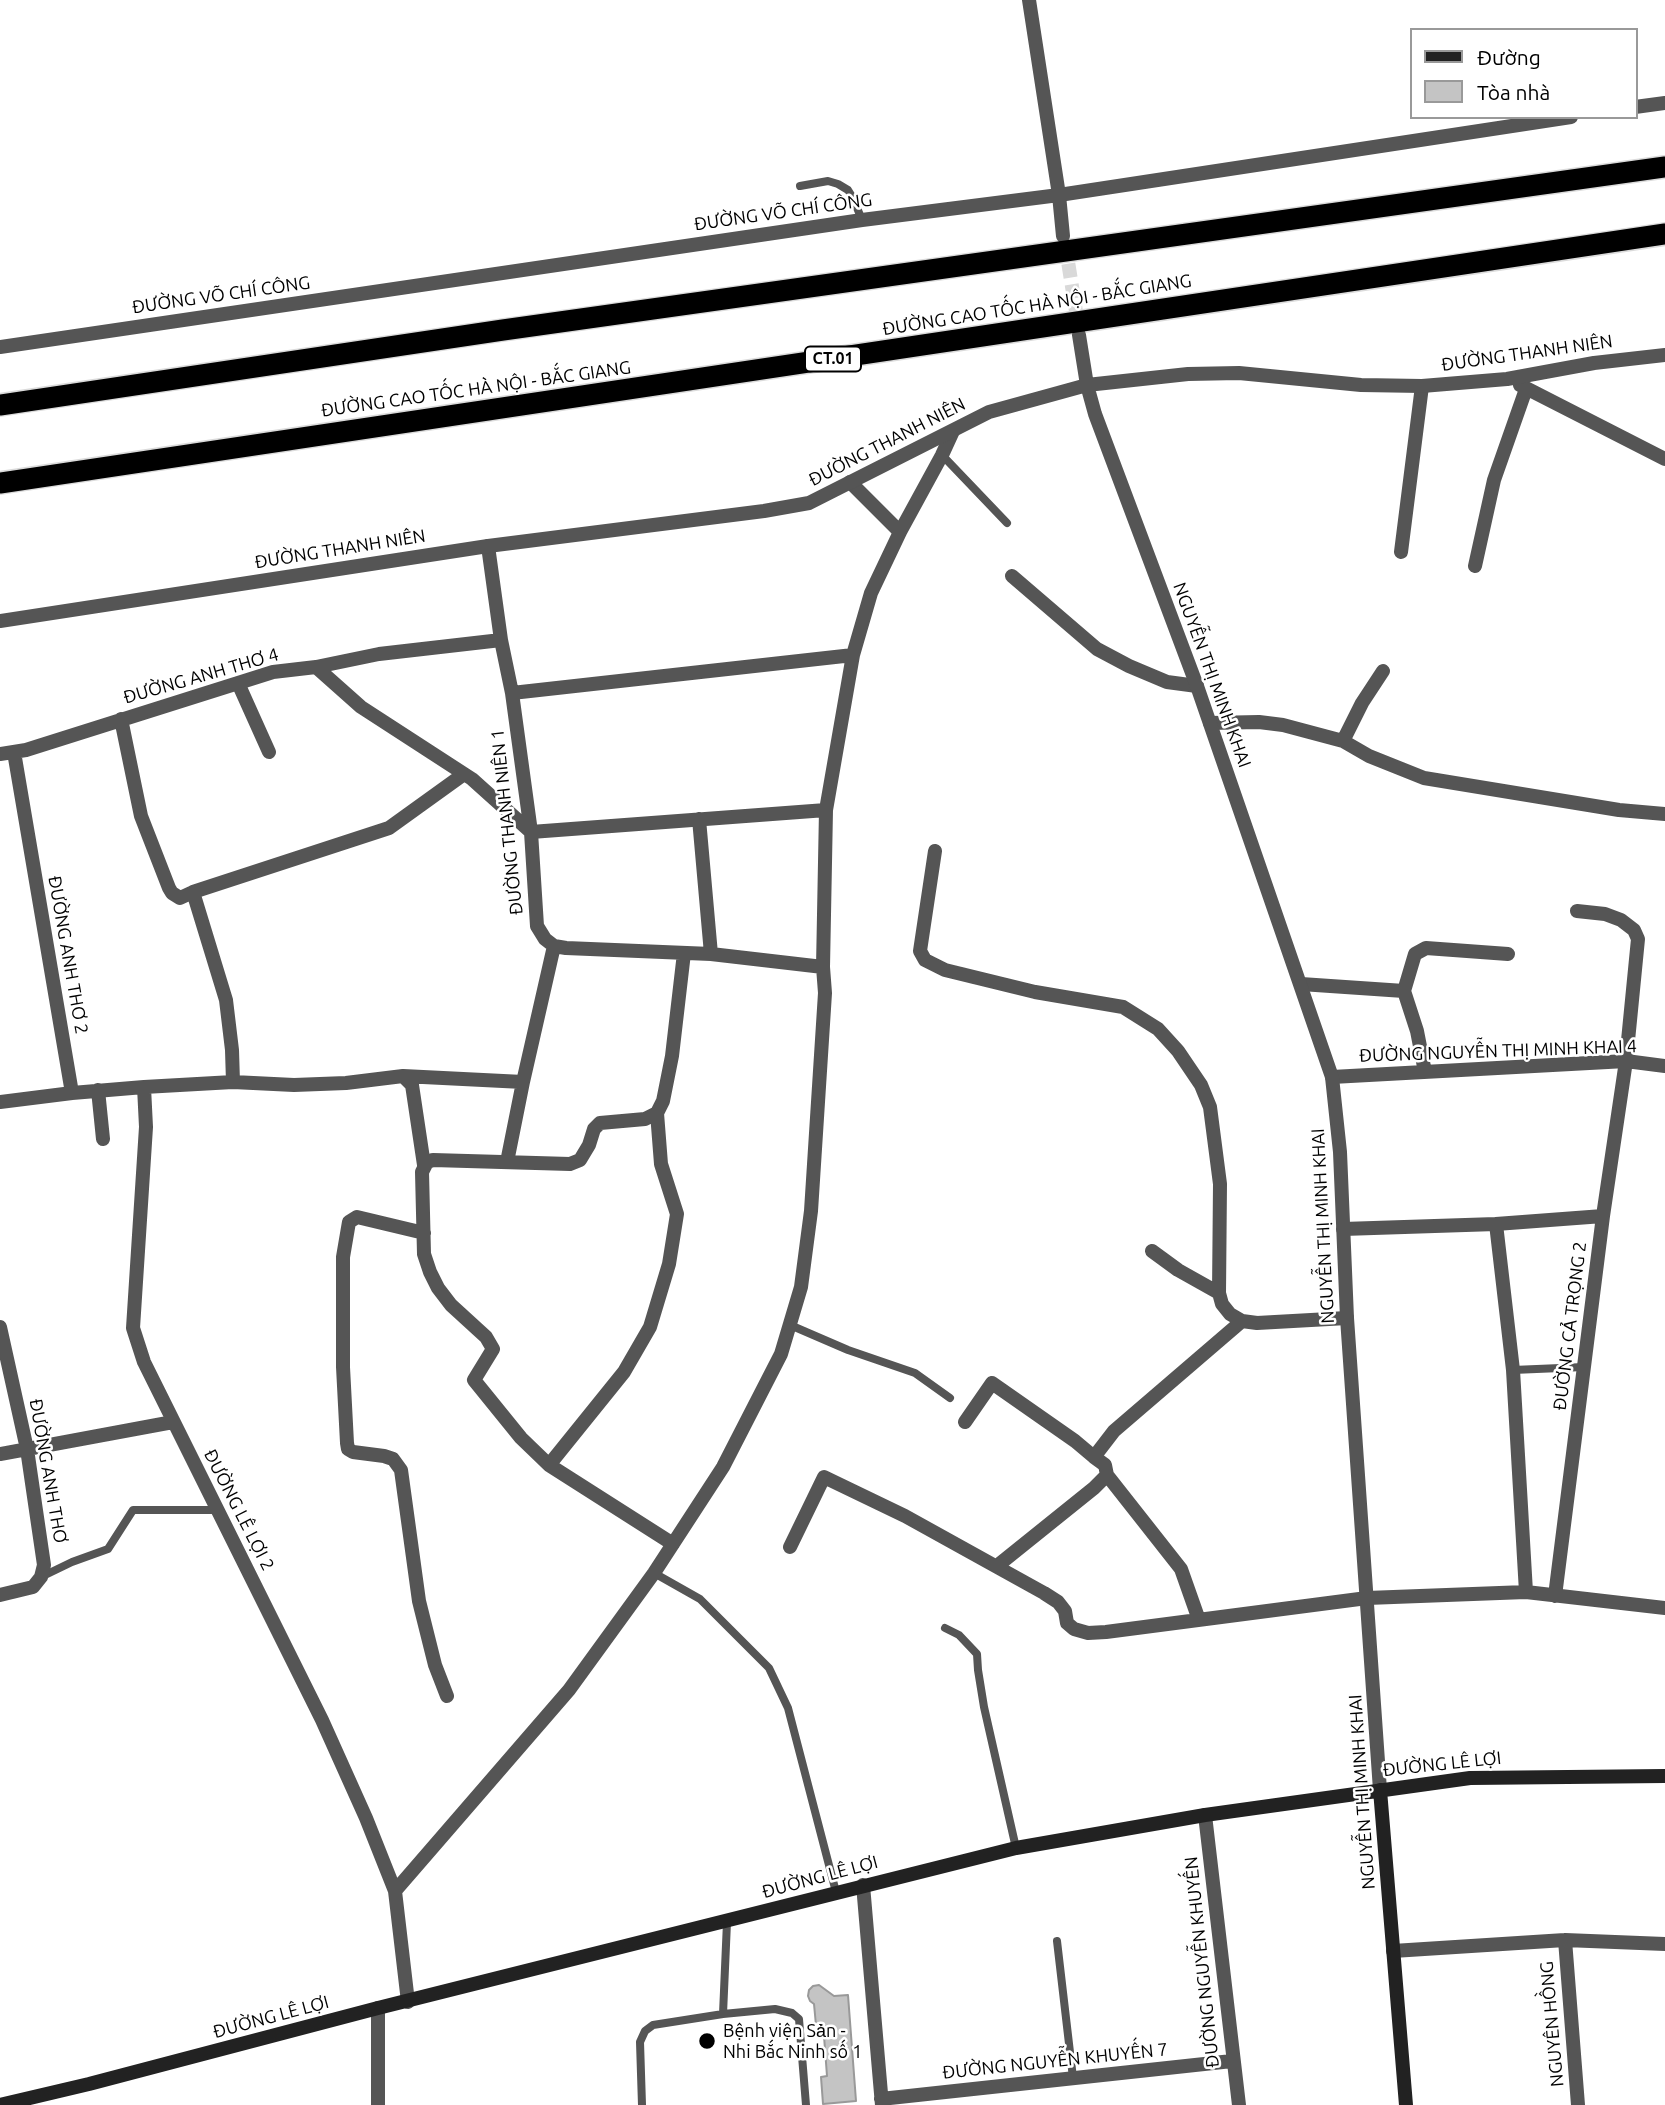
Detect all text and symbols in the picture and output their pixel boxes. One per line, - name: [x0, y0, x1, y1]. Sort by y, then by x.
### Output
- legend: [1410, 28, 1637, 119]
- text: Đường: [1477, 45, 1541, 69]
- text: Tòa nhà: [1477, 80, 1550, 104]
- street label: ĐƯỜNG VÕ CHÍ CÔNG: [693, 189, 873, 235]
- street label: ĐƯỜNG CAO TỐC HÀ NỘI - BẮC GIANG: [881, 270, 1193, 340]
- street label: ĐƯỜNG VÕ CHÍ CÔNG: [131, 272, 311, 318]
- street label: ĐƯỜNG THANH NIÊN: [1440, 330, 1614, 376]
- road number: CT.01: [805, 346, 861, 372]
- street label: ĐƯỜNG CAO TỐC HÀ NỘI - BẮC GIANG: [320, 357, 632, 421]
- street label: ĐƯỜNG THANH NIÊN: [805, 393, 969, 491]
- street label: ĐƯỜNG THANH NIÊN: [253, 525, 427, 573]
- street label: NGUYỄN THỊ MINH KHAI: [1168, 579, 1256, 771]
- street label: ĐƯỜNG ANH THƠ 4: [121, 644, 281, 708]
- street label: ĐƯỜNG THANH NIÊN 1: [486, 728, 528, 916]
- street label: ĐƯỜNG ANH THƠ 2: [43, 874, 93, 1036]
- street label: ĐƯỜNG NGUYỄN THỊ MINH KHAI 4: [1359, 1035, 1637, 1067]
- street label: NGUYỄN THỊ MINH KHAI: [1307, 1128, 1339, 1324]
- street label: ĐƯỜNG CẢ TRỌNG 2: [1549, 1240, 1591, 1412]
- street label: ĐƯỜNG ANH THƠ: [25, 1397, 71, 1545]
- street label: ĐƯỜNG LÊ LỢI 2: [199, 1446, 279, 1574]
- street label: NGUYỄN THỊ MINH KHAI: [1344, 1694, 1380, 1890]
- street label: ĐƯỜNG LÊ LỢI: [1382, 1747, 1502, 1781]
- street label: ĐƯỜNG LÊ LỢI: [760, 1851, 880, 1903]
- street label: ĐƯỜNG NGUYỄN KHUYẾN: [1180, 1855, 1224, 2069]
- street label: NGUYÊN HỒNG: [1536, 1960, 1568, 2088]
- street label: ĐƯỜNG LÊ LỢI: [211, 1991, 331, 2043]
- place label: Bệnh viện Sản - Nhi Bắc Ninh số 1: [723, 2020, 862, 2062]
- marker: Bệnh viện Sản - Nhi Bắc Ninh số 1: [697, 2031, 717, 2051]
- street label: ĐƯỜNG NGUYỄN KHUYẾN 7: [941, 2038, 1169, 2084]

